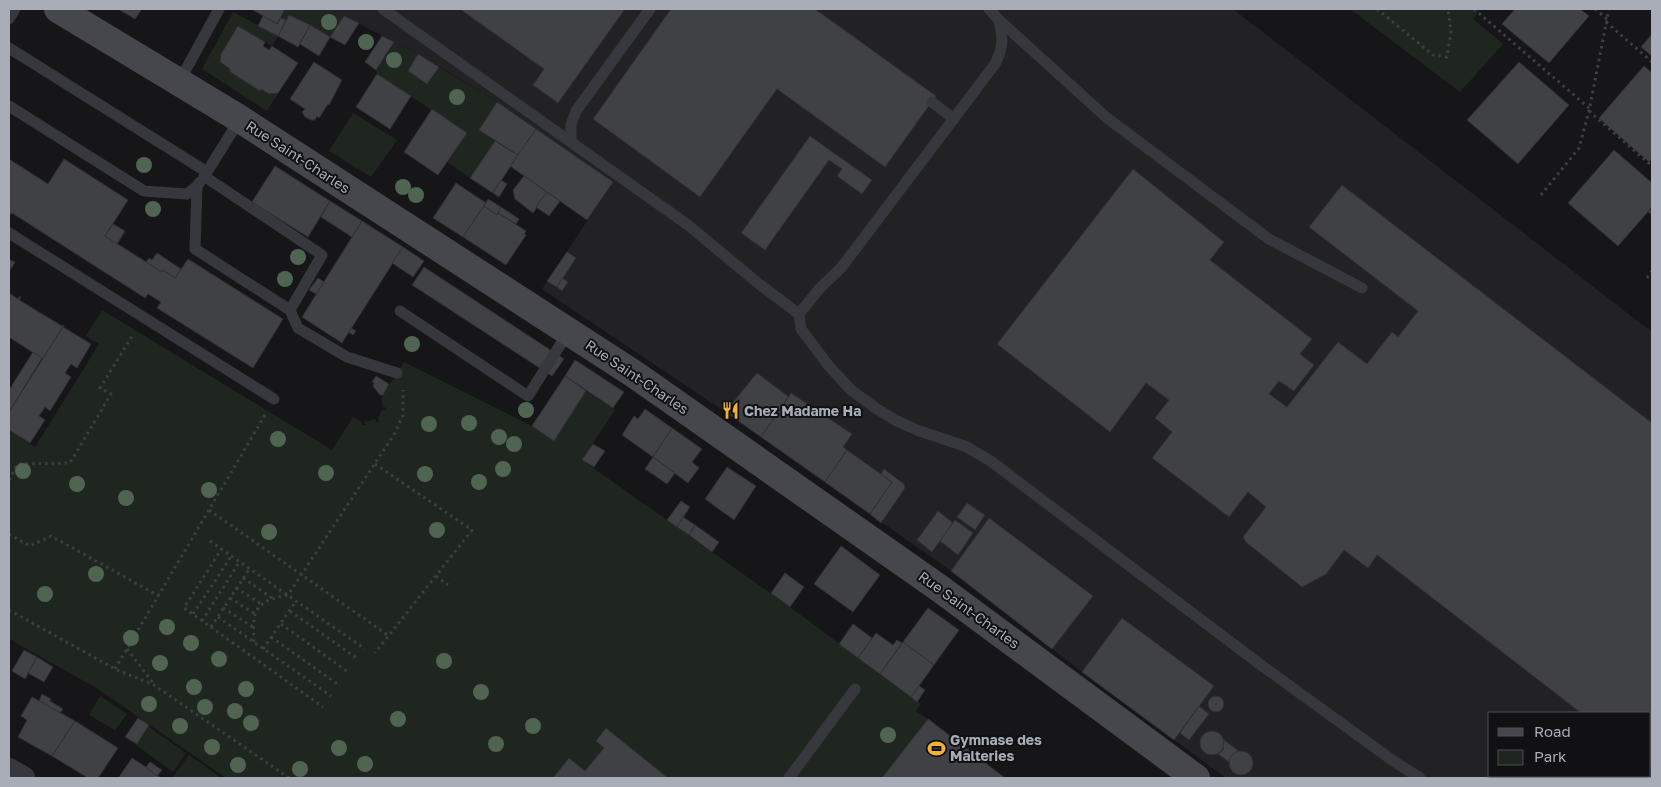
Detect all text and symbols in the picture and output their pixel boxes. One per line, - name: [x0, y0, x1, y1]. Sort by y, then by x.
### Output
- street label: Rue Saint-Charles: [243, 117, 353, 197]
- street label: Rue Saint-Charles: [583, 336, 692, 417]
- restaurant icon: Chez Madame Ha: [720, 401, 740, 421]
- place label: Chez Madame Ha: [744, 402, 861, 419]
- street label: Rue Saint-Charles: [916, 567, 1023, 652]
- legend: [1488, 712, 1651, 777]
- text: Road: [1534, 722, 1571, 740]
- place label: Gymnase des Malteries: [950, 731, 1042, 764]
- sports icon: Gymnase des Malteries: [926, 738, 946, 758]
- text: Park: [1534, 747, 1567, 765]

